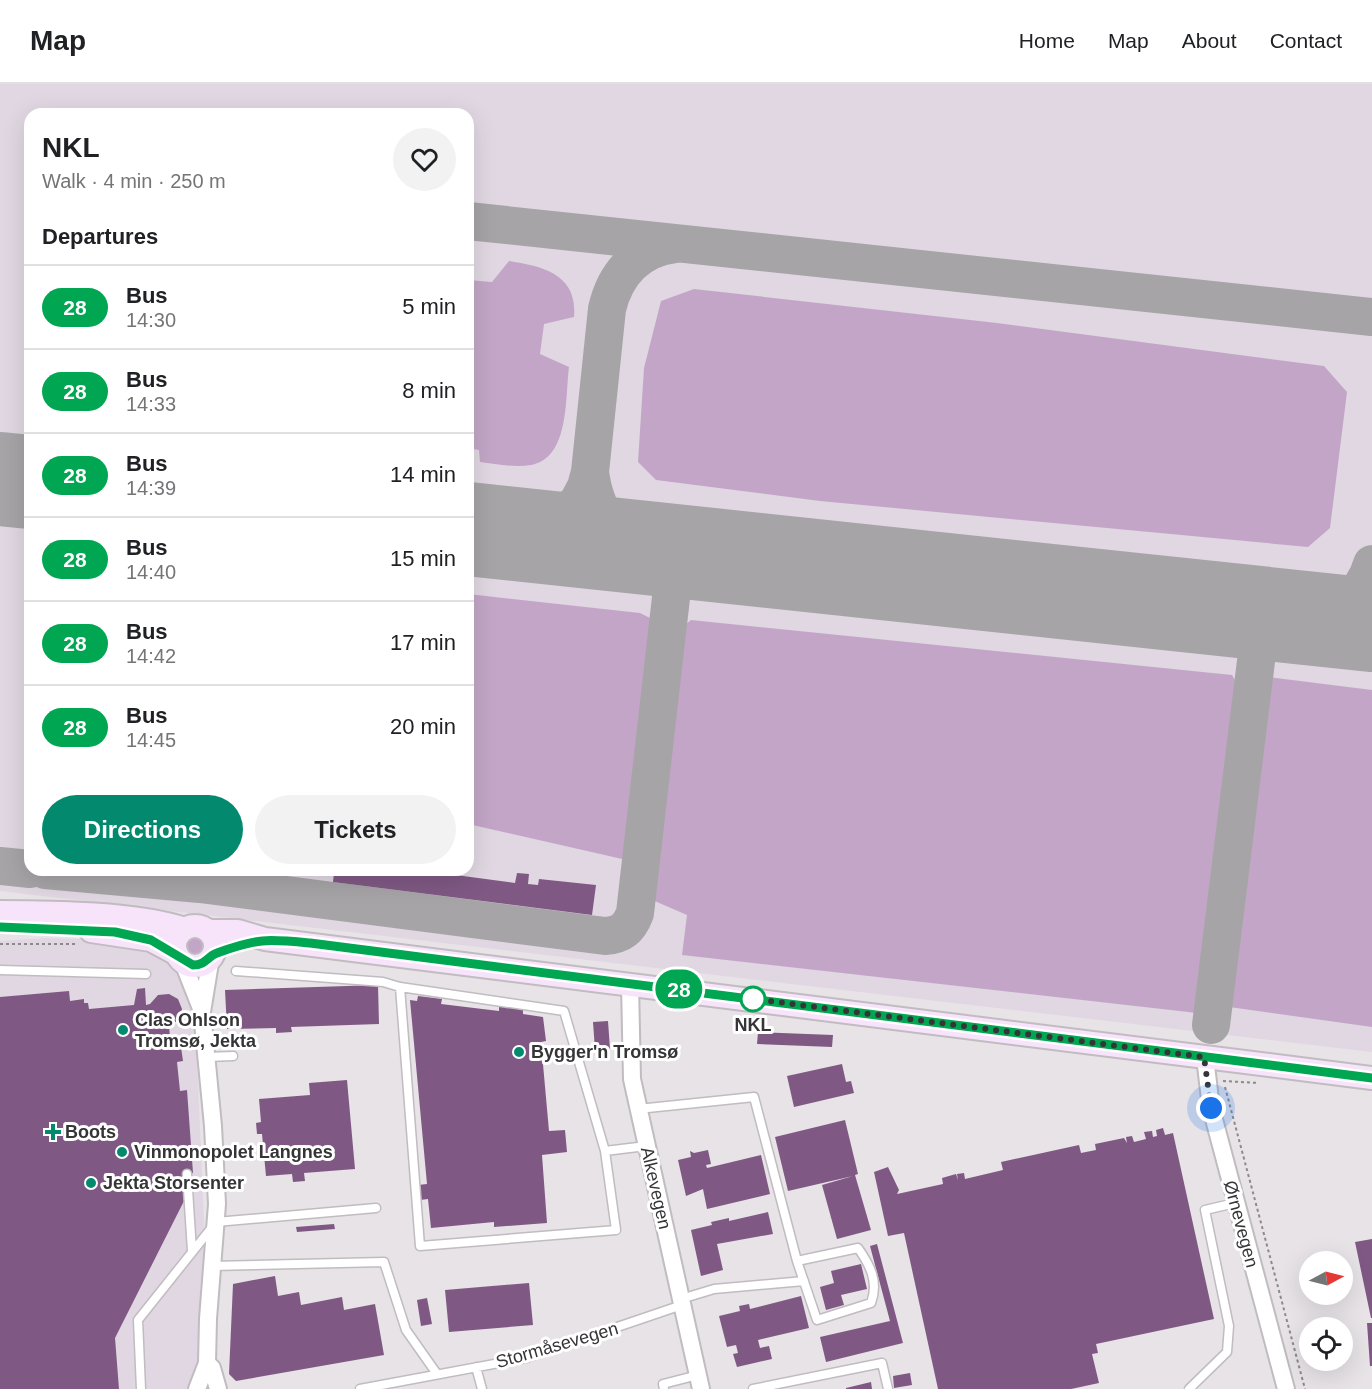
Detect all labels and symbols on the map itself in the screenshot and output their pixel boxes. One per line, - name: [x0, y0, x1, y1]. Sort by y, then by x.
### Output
- line badge: 28: [652, 970, 706, 1008]
- marker: NKL: [740, 986, 766, 1012]
- place label: Clas Ohlson Tromsø, Jekta: [135, 1010, 257, 1051]
- place label: NKL: [735, 1015, 772, 1035]
- marker: Clas Ohlson Tromsø, Jekta: [116, 1023, 130, 1037]
- place label: Bygger'n Tromsø: [531, 1042, 678, 1062]
- marker: Bygger'n Tromsø: [512, 1045, 526, 1059]
- your location: [1196, 1093, 1226, 1123]
- place label: Boots: [65, 1122, 116, 1142]
- marker: Boots: [46, 1125, 60, 1139]
- place label: Vinmonopolet Langnes: [134, 1142, 333, 1162]
- marker: Vinmonopolet Langnes: [115, 1145, 129, 1159]
- street label: Alkevegen: [637, 1145, 675, 1231]
- place label: Jekta Storsenter: [103, 1173, 244, 1193]
- marker: Jekta Storsenter: [84, 1176, 98, 1190]
- street label: Ørnevegen: [1220, 1178, 1262, 1270]
- north arrow: [1299, 1251, 1353, 1305]
- street label: Stormåsevegen: [494, 1318, 620, 1372]

